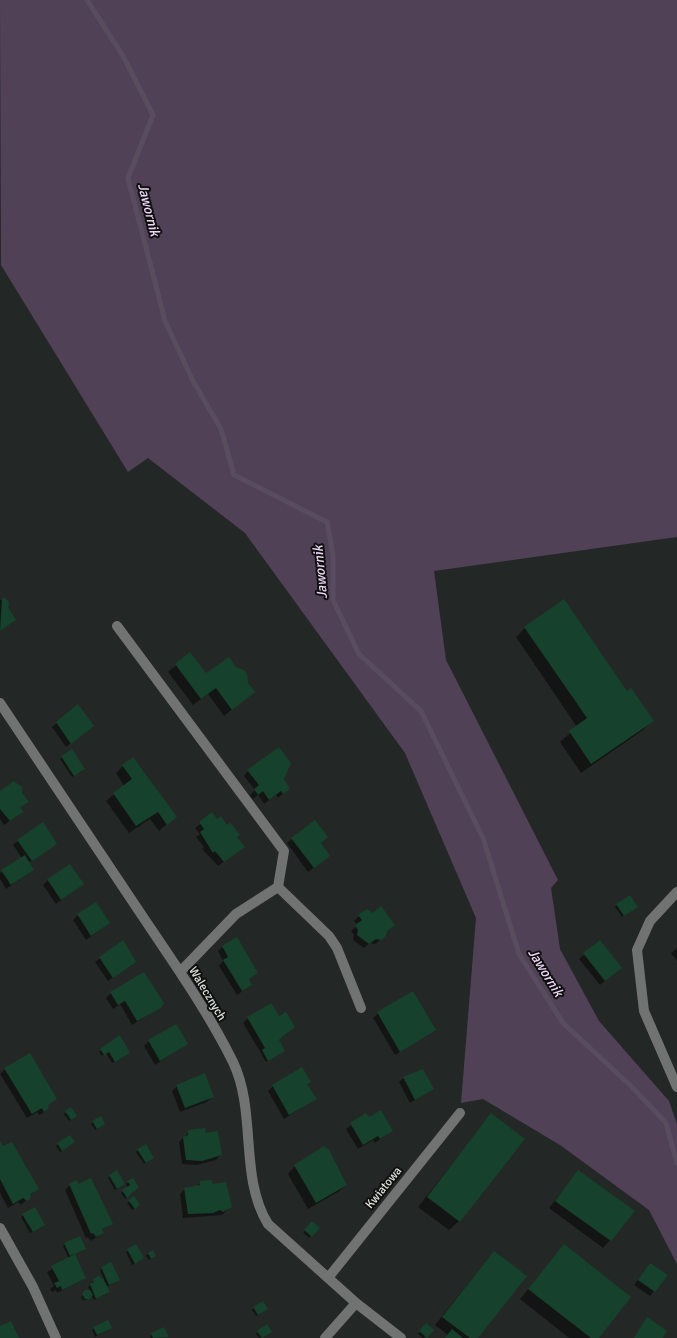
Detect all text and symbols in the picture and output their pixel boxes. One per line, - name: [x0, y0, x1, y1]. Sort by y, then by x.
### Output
- water label: Jawornik: [133, 182, 163, 238]
- water label: Jawornik: [310, 545, 332, 599]
- water label: Jawornik: [524, 946, 566, 1000]
- street label: Walecznych: [185, 964, 229, 1024]
- street label: Kwiatowa: [363, 1164, 405, 1212]

